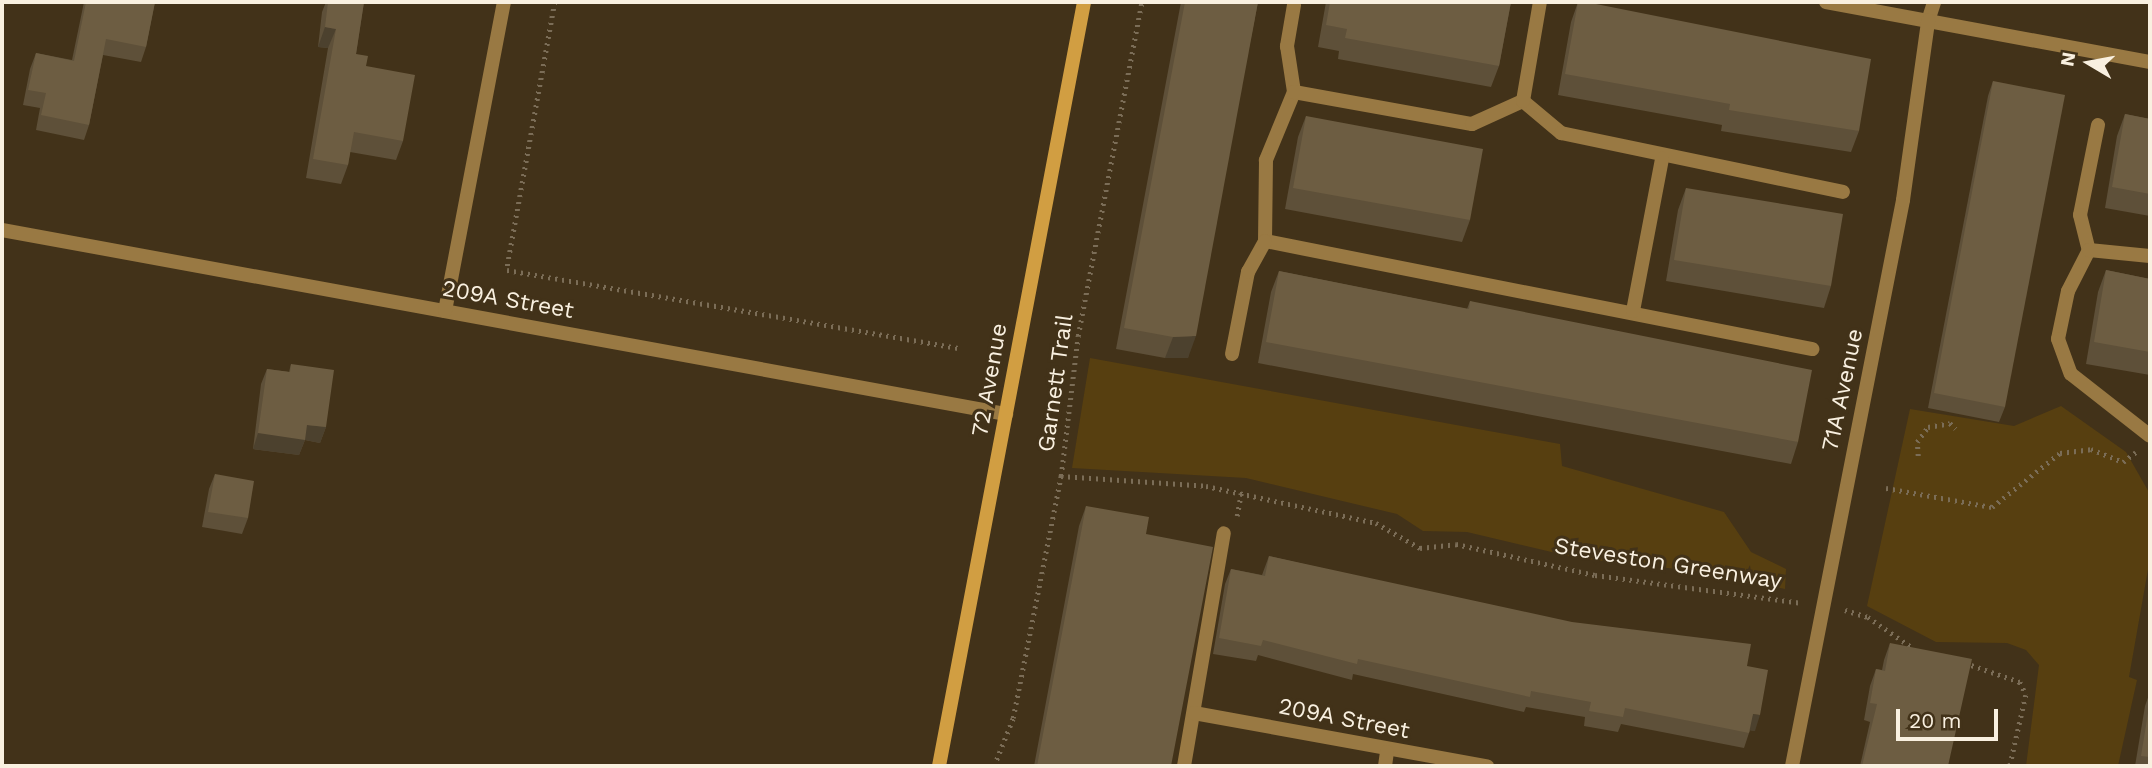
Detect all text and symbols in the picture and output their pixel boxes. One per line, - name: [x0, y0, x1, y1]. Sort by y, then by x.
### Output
- north arrow: [2054, 28, 2124, 98]
- text: N: [2055, 50, 2080, 68]
- street label: 209A Street: [440, 275, 576, 325]
- street label: Garnett Trail: [1033, 312, 1079, 454]
- street label: 72 Avenue: [966, 321, 1014, 439]
- street label: 71A Avenue: [1816, 325, 1870, 455]
- street label: Steveston Greenway: [1552, 532, 1784, 596]
- street label: 209A Street: [1276, 693, 1412, 745]
- scale bar: [1900, 694, 2002, 738]
- text: 20 m: [1909, 708, 1961, 733]

